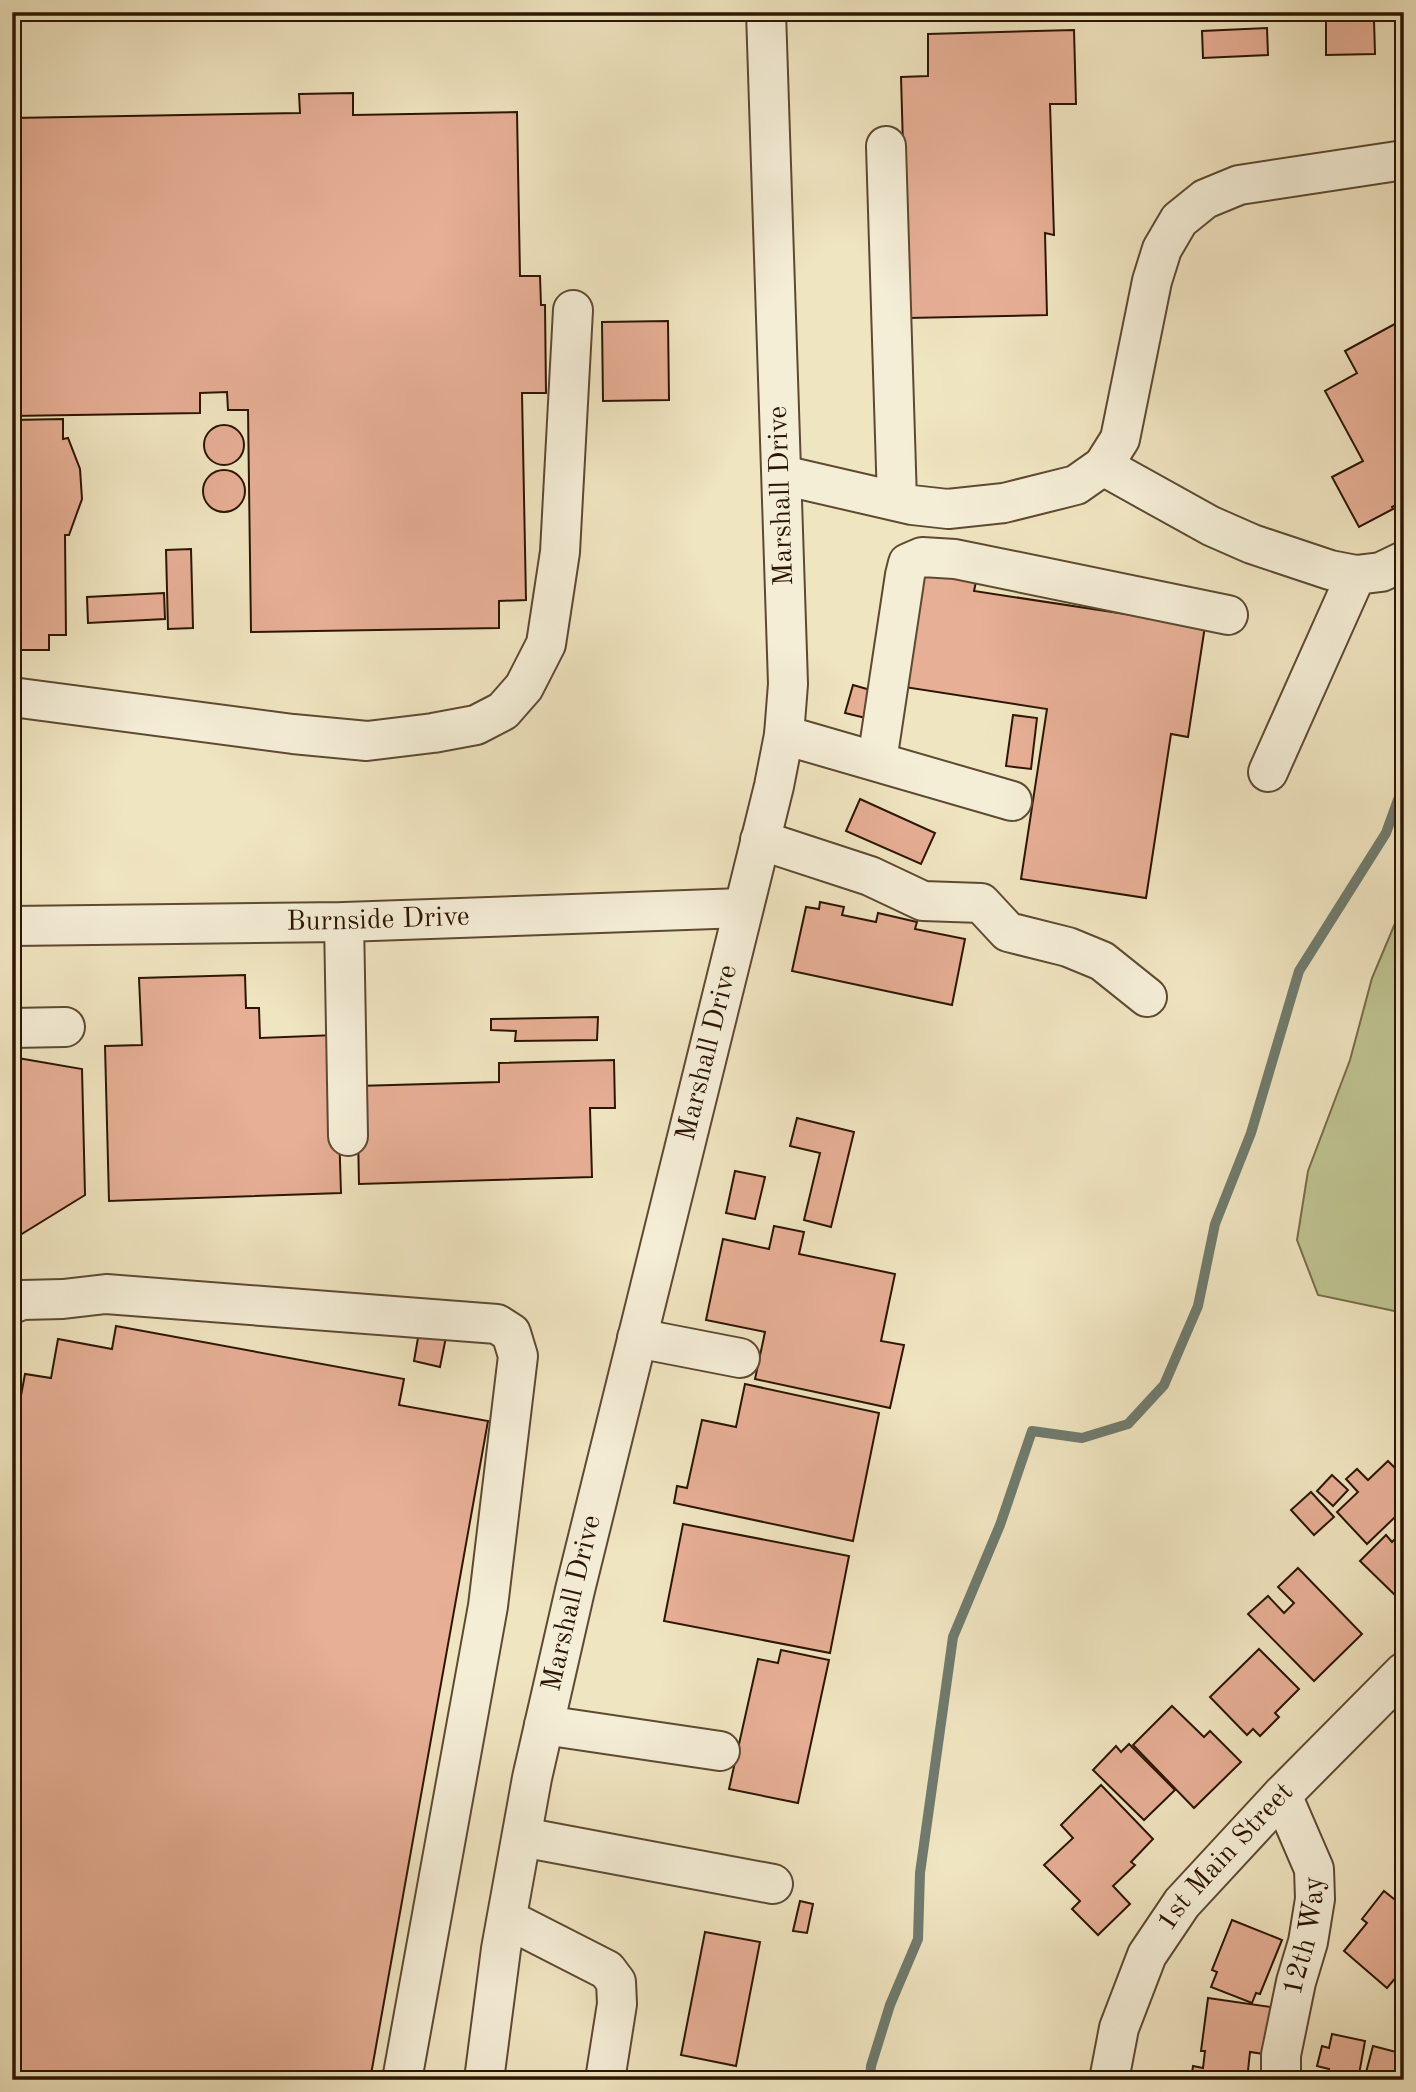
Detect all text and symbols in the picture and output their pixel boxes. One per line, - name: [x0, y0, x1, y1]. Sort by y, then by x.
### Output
- street label: Marshall Drive: [765, 405, 799, 587]
- street label: Burnside Drive: [286, 904, 470, 937]
- street label: Marshall Drive: [673, 962, 743, 1144]
- street label: Marshall Drive: [538, 1512, 607, 1694]
- street label: 1st Main Street: [1153, 1778, 1299, 1936]
- street label: 12th Way: [1280, 1876, 1329, 1998]

